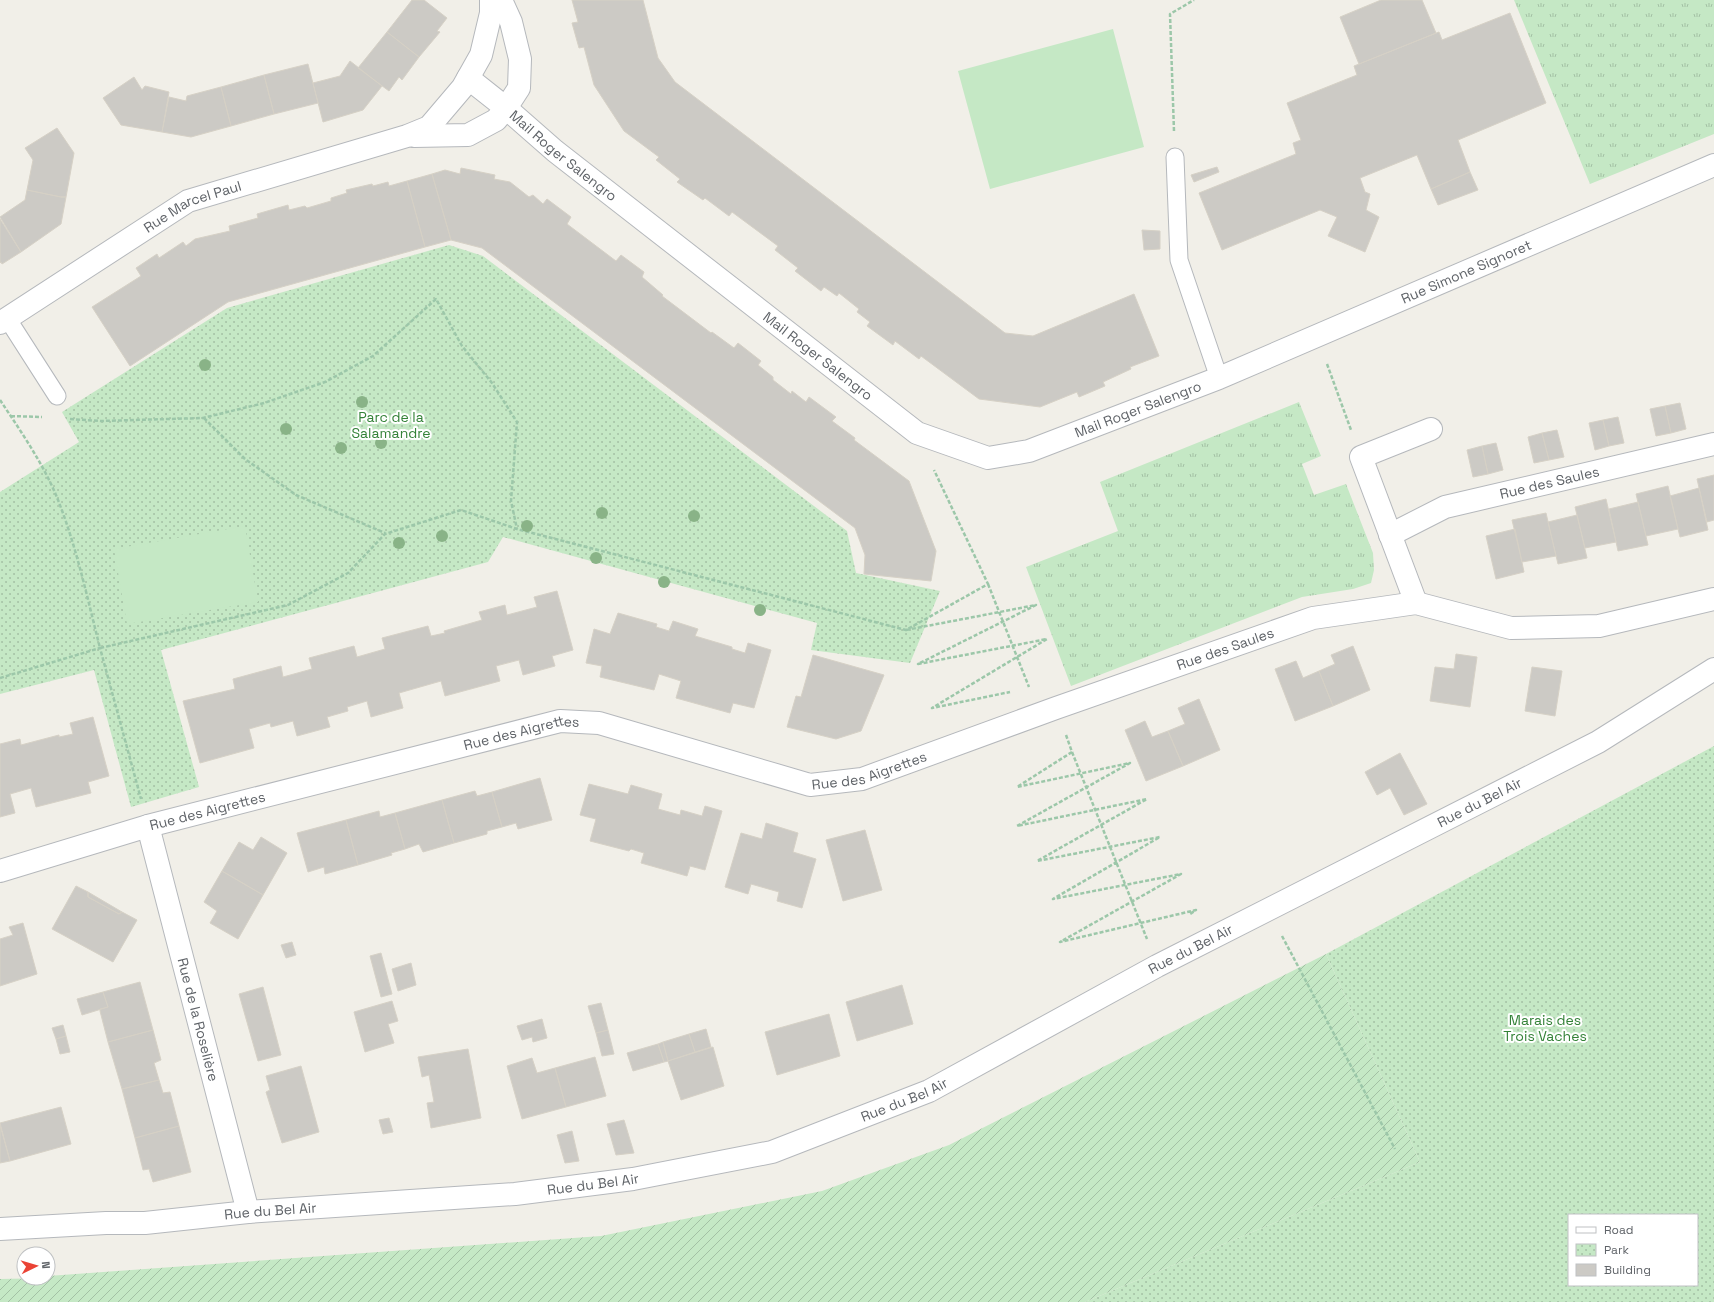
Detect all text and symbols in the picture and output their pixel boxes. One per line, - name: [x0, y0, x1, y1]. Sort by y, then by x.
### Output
- street label: Mail Roger Salengro: [506, 106, 621, 205]
- street label: Rue Marcel Paul: [140, 177, 243, 236]
- street label: Rue Simone Signoret: [1398, 236, 1534, 308]
- street label: Mail Roger Salengro: [760, 308, 876, 404]
- street label: Mail Roger Salengro: [1072, 377, 1204, 442]
- park label: Parc de la Salamandre: [351, 408, 431, 442]
- street label: Rue des Saules: [1498, 462, 1601, 503]
- street label: Rue des Saules: [1174, 623, 1276, 674]
- street label: Rue des Aigrettes: [462, 711, 580, 754]
- street label: Rue des Aigrettes: [811, 747, 929, 794]
- street label: Rue du Bel Air: [1434, 773, 1525, 831]
- street label: Rue des Aigrettes: [148, 787, 267, 834]
- street label: Rue du Bel Air: [1145, 920, 1236, 978]
- street label: Rue de la Roselière: [174, 956, 223, 1083]
- park label: Marais des Trois Vaches: [1503, 1011, 1587, 1045]
- street label: Rue du Bel Air: [858, 1074, 951, 1126]
- street label: Rue du Bel Air: [546, 1169, 641, 1199]
- street label: Rue du Bel Air: [223, 1198, 317, 1223]
- legend: [1568, 1214, 1698, 1286]
- text: Road: [1604, 1222, 1633, 1238]
- text: Park: [1604, 1242, 1629, 1258]
- north arrow: [16, 1246, 56, 1286]
- text: N: [39, 1261, 53, 1269]
- text: Building: [1604, 1262, 1651, 1278]

